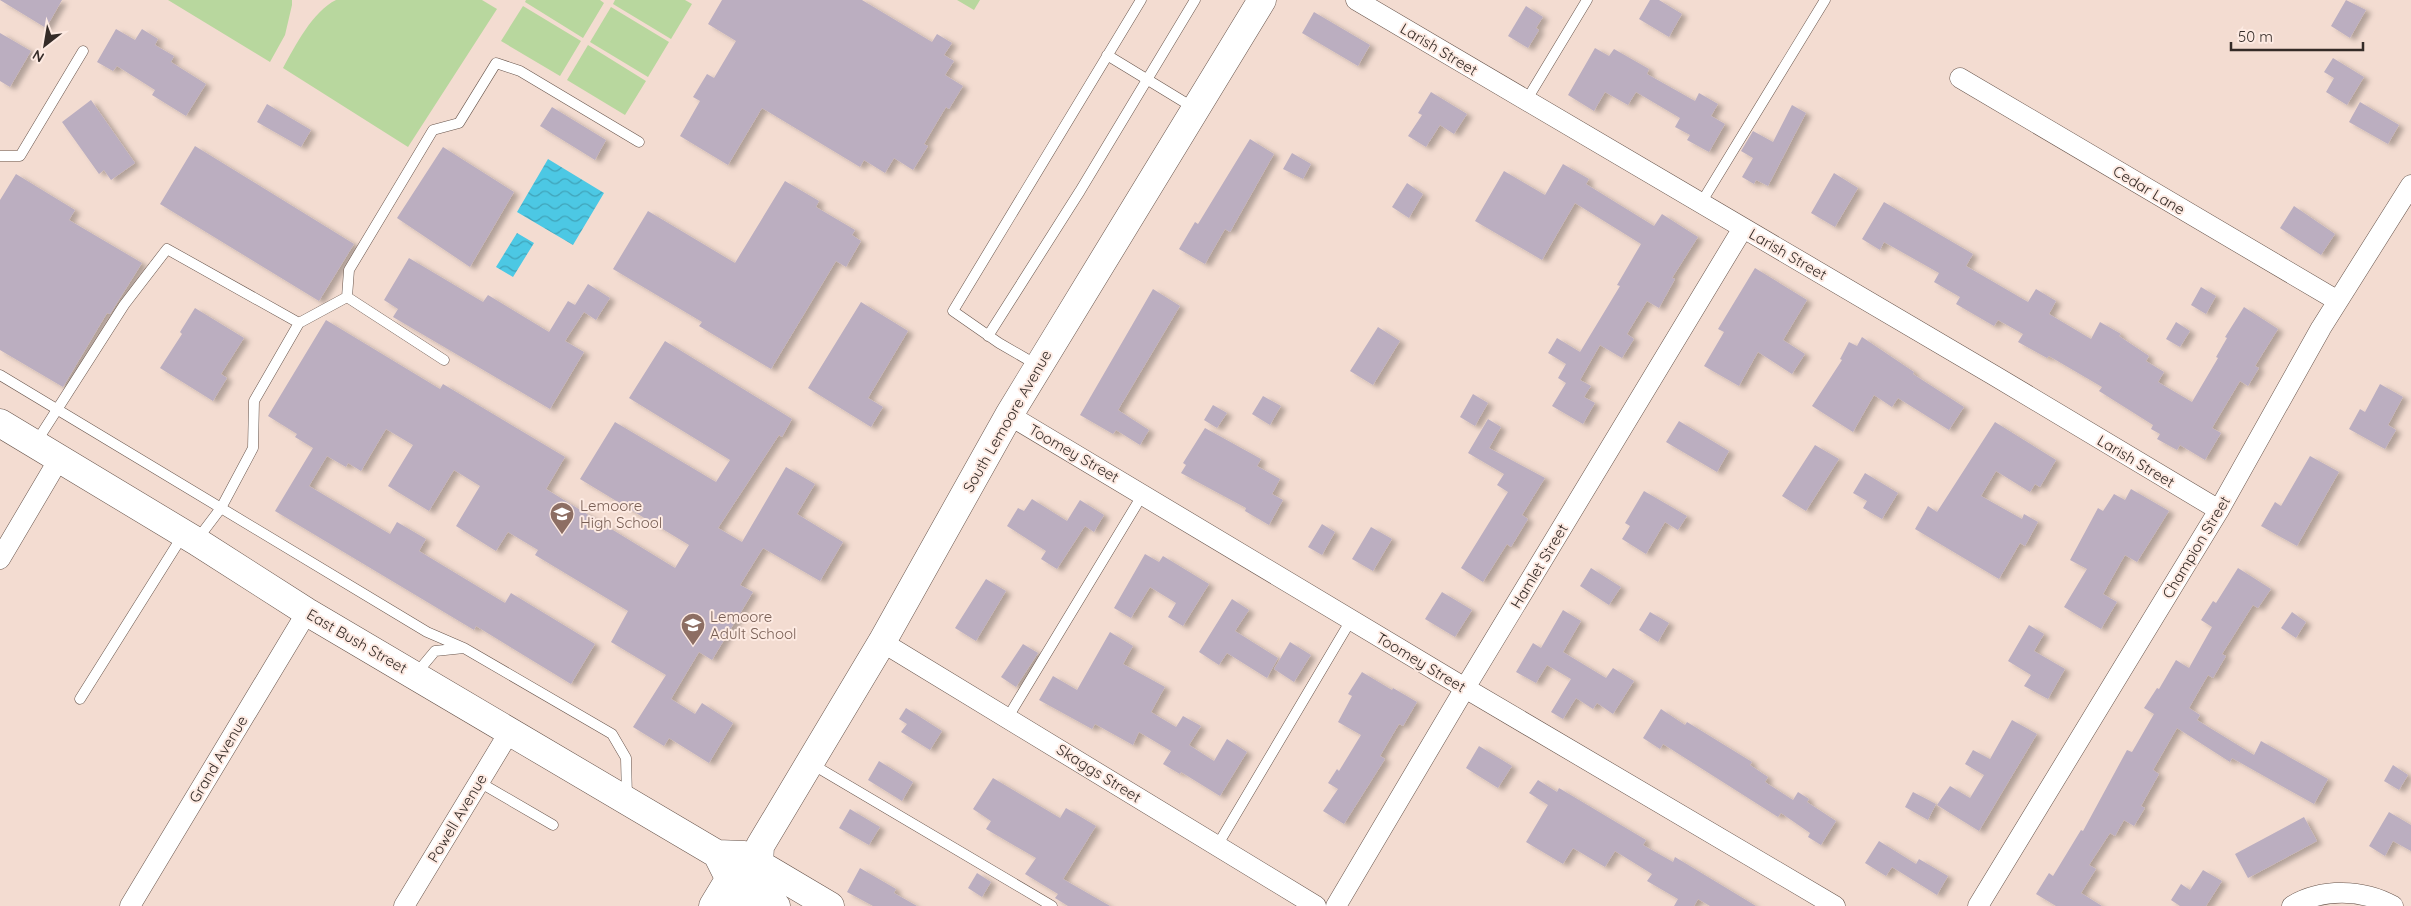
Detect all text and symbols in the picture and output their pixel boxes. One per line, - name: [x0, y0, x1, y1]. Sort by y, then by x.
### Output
- street label: Larish Street: [1397, 19, 1481, 79]
- north arrow: [20, 20, 70, 70]
- scale bar: [2231, 20, 2364, 52]
- text: 50 m: [2238, 27, 2273, 46]
- text: N: [29, 46, 47, 67]
- street label: Cedar Lane: [2110, 161, 2188, 219]
- street label: Larish Street: [1746, 224, 1830, 284]
- street label: South Lemoore Avenue: [958, 346, 1056, 496]
- street label: Toomey Street: [1025, 420, 1123, 486]
- street label: Larish Street: [2094, 431, 2178, 491]
- street label: Champion Street: [2158, 492, 2234, 602]
- place label: Lemoore High School: [580, 496, 662, 532]
- school or university icon: Lemoore High School: [549, 501, 575, 535]
- street label: Hamlet Street: [1506, 520, 1572, 612]
- street label: East Bush Street: [303, 605, 411, 677]
- place label: Lemoore Adult School: [710, 607, 796, 643]
- school or university icon: Lemoore Adult School: [680, 612, 706, 646]
- street label: Toomey Street: [1373, 628, 1469, 696]
- street label: Grand Avenue: [185, 712, 251, 806]
- street label: Skaggs Street: [1053, 739, 1145, 807]
- street label: Powell Avenue: [423, 770, 491, 866]

